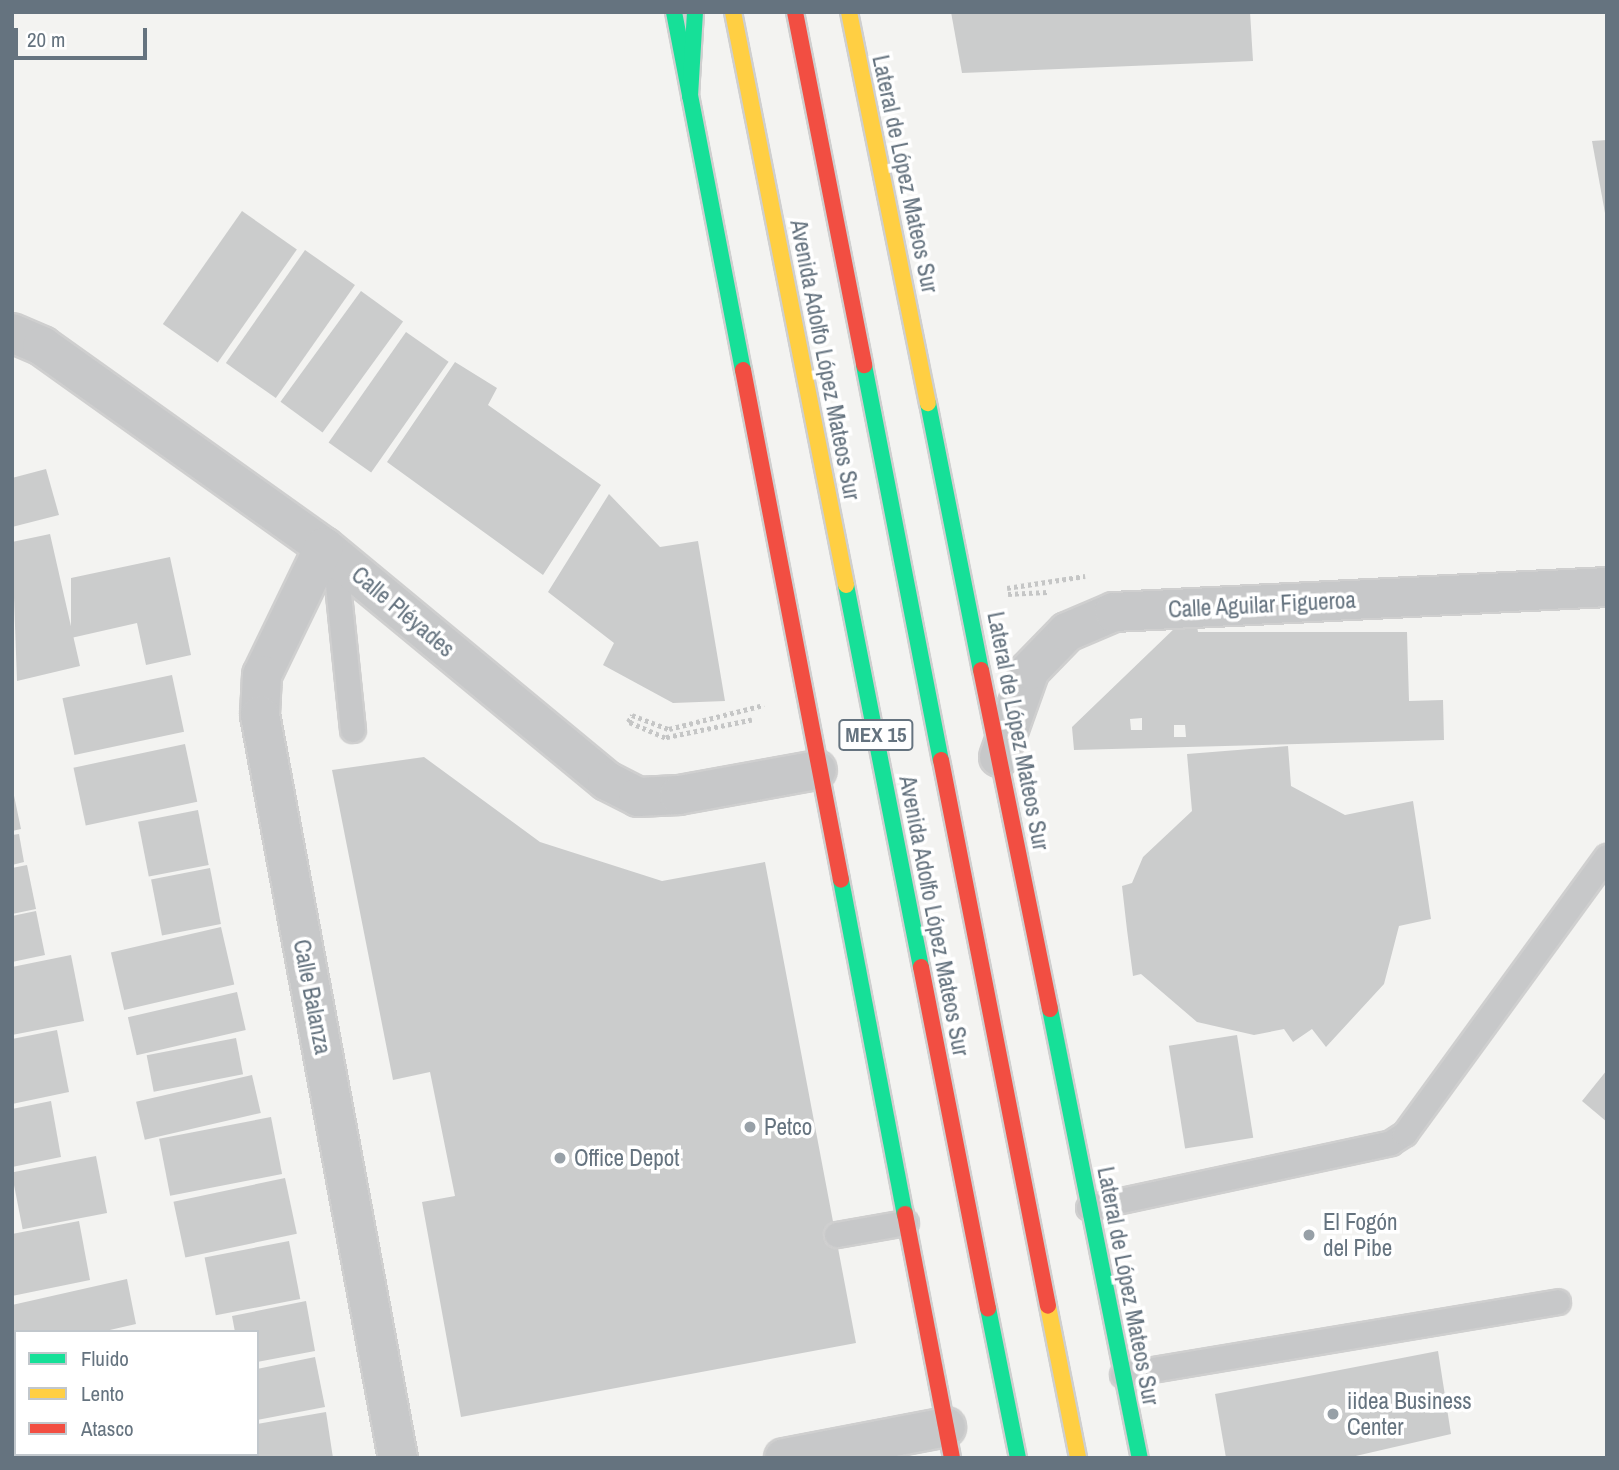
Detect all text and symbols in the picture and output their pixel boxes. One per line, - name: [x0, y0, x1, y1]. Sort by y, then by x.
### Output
- scale bar: [18, 14, 150, 58]
- text: 20 m: [27, 25, 65, 54]
- street label: Lateral de López Mateos Sur: [866, 53, 944, 295]
- street label: Avenida Adolfo López Mateos Sur: [784, 217, 866, 503]
- street label: Calle Pléyades: [346, 561, 460, 663]
- street label: Calle Aguilar Figueroa: [1167, 586, 1357, 624]
- street label: Lateral de López Mateos Sur: [981, 609, 1055, 853]
- road number: MEX 15: [838, 718, 914, 752]
- street label: Avenida Adolfo López Mateos Sur: [893, 773, 975, 1059]
- street label: Calle Balanza: [287, 937, 337, 1057]
- place label: Petco: [764, 1113, 812, 1141]
- marker: Petco: [742, 1119, 758, 1135]
- place label: Office Depot: [574, 1144, 680, 1172]
- marker: Office Depot: [552, 1150, 568, 1166]
- street label: Lateral de López Mateos Sur: [1091, 1164, 1165, 1408]
- place label: El Fogón del Pibe: [1323, 1208, 1398, 1262]
- marker: El Fogón del Pibe: [1301, 1227, 1317, 1243]
- legend: [14, 1330, 259, 1456]
- text: Fluido: [81, 1344, 129, 1373]
- text: Lento: [81, 1379, 124, 1408]
- place label: iidea Business Center: [1347, 1387, 1472, 1441]
- marker: iidea Business Center: [1325, 1406, 1341, 1422]
- text: Atasco: [81, 1414, 134, 1443]

